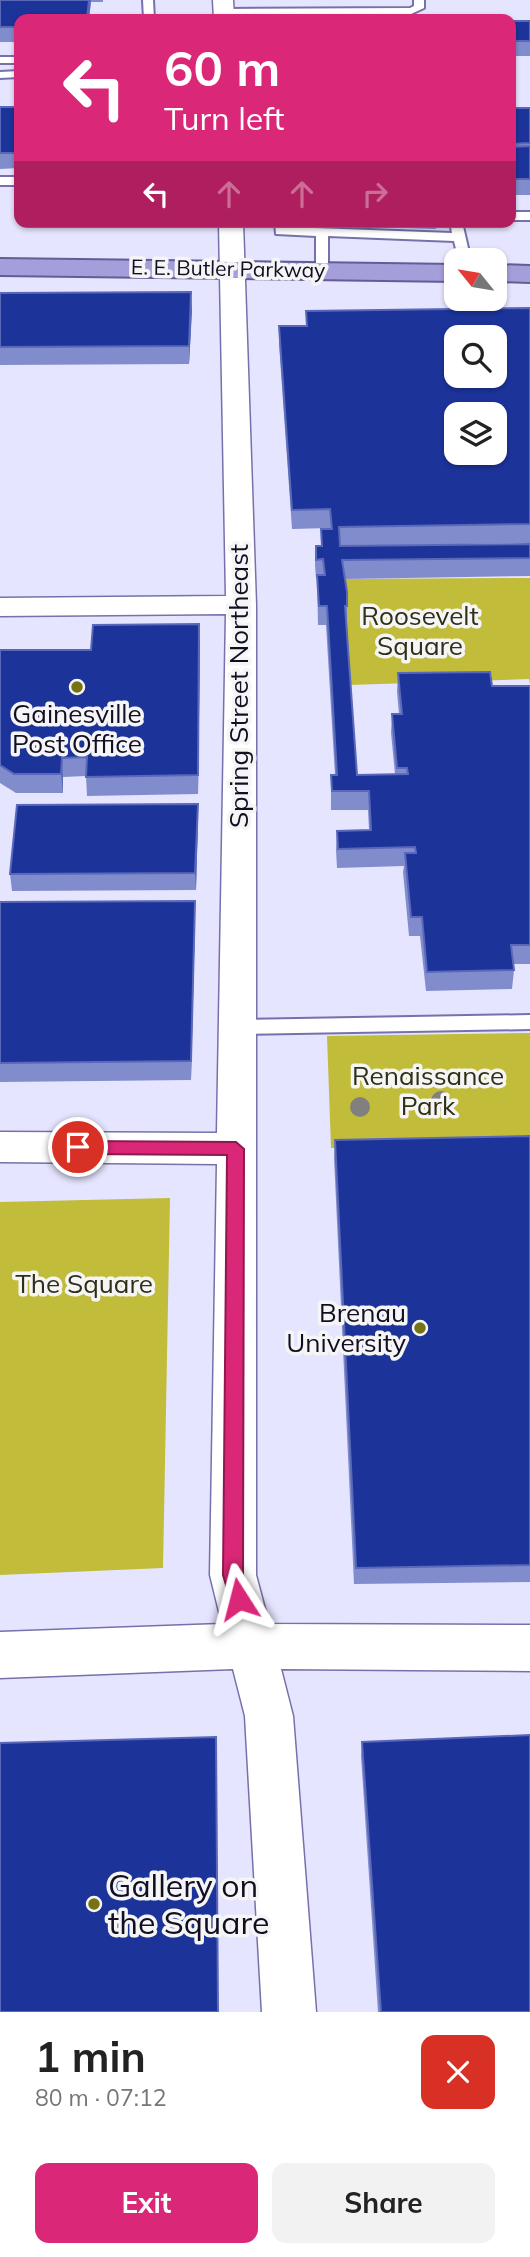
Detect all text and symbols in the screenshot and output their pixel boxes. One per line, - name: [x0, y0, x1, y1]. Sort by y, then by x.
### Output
- text: 60 m: [164, 37, 280, 98]
- icon: left: [49, 42, 140, 133]
- text: Turn left: [164, 98, 284, 138]
- icon: left: [137, 175, 175, 213]
- icon: ahead: [210, 175, 248, 213]
- icon: ahead: [283, 175, 321, 213]
- icon: right: [356, 175, 394, 213]
- north arrow: [444, 248, 508, 312]
- map controls: [444, 248, 507, 465]
- street label: E. E. Butler Parkway: [131, 253, 325, 283]
- button: search: [444, 325, 507, 388]
- button: layers: [444, 402, 507, 465]
- street label: Spring Street Northeast: [222, 544, 255, 828]
- park label: Roosevelt Square: [361, 599, 479, 662]
- marker: Gainesville Post Office: [69, 679, 85, 695]
- place label: Gainesville Post Office: [12, 697, 142, 760]
- park label: Renaissance Park: [352, 1059, 504, 1122]
- pin: [48, 1117, 108, 1177]
- icon: arrive: [59, 1128, 97, 1166]
- park label: The Square: [15, 1267, 153, 1300]
- place label: Brenau University: [286, 1296, 406, 1359]
- marker: Brenau University: [412, 1320, 428, 1336]
- position arrow: [202, 1562, 276, 1636]
- place label: Gallery on the Square: [108, 1865, 269, 1942]
- marker: Gallery on the Square: [86, 1896, 102, 1912]
- text: 1 min: [35, 2030, 146, 2083]
- button: close: [421, 2035, 495, 2109]
- text: 80 m · 07:12: [35, 2083, 167, 2112]
- button: Exit: [35, 2163, 258, 2243]
- button: Share: [272, 2163, 495, 2243]

